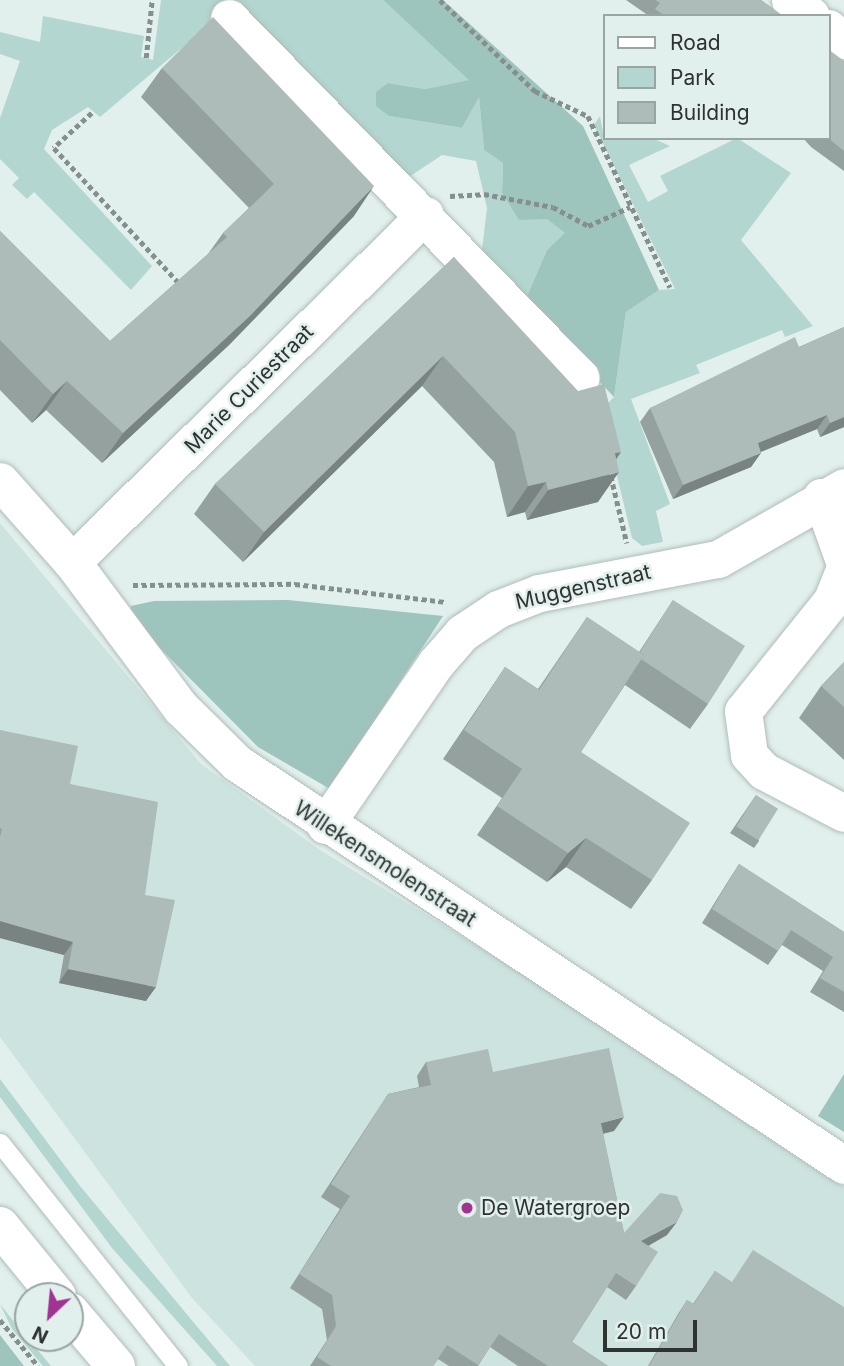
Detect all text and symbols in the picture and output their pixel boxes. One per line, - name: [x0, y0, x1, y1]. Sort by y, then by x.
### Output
- legend: [602, 14, 830, 140]
- text: Road: [670, 30, 721, 55]
- text: Park: [670, 65, 715, 90]
- text: Building: [670, 100, 750, 125]
- street label: Marie Curiestraat: [179, 319, 319, 459]
- street label: Muggenstraat: [513, 559, 653, 615]
- street label: Willekensmolenstraat: [289, 796, 481, 932]
- place label: De Watergroep: [481, 1195, 630, 1221]
- marker: De Watergroep: [459, 1200, 475, 1216]
- north arrow: [14, 1282, 84, 1352]
- scale bar: [606, 1306, 700, 1350]
- text: 20 m: [616, 1319, 666, 1344]
- text: N: [29, 1321, 52, 1348]

